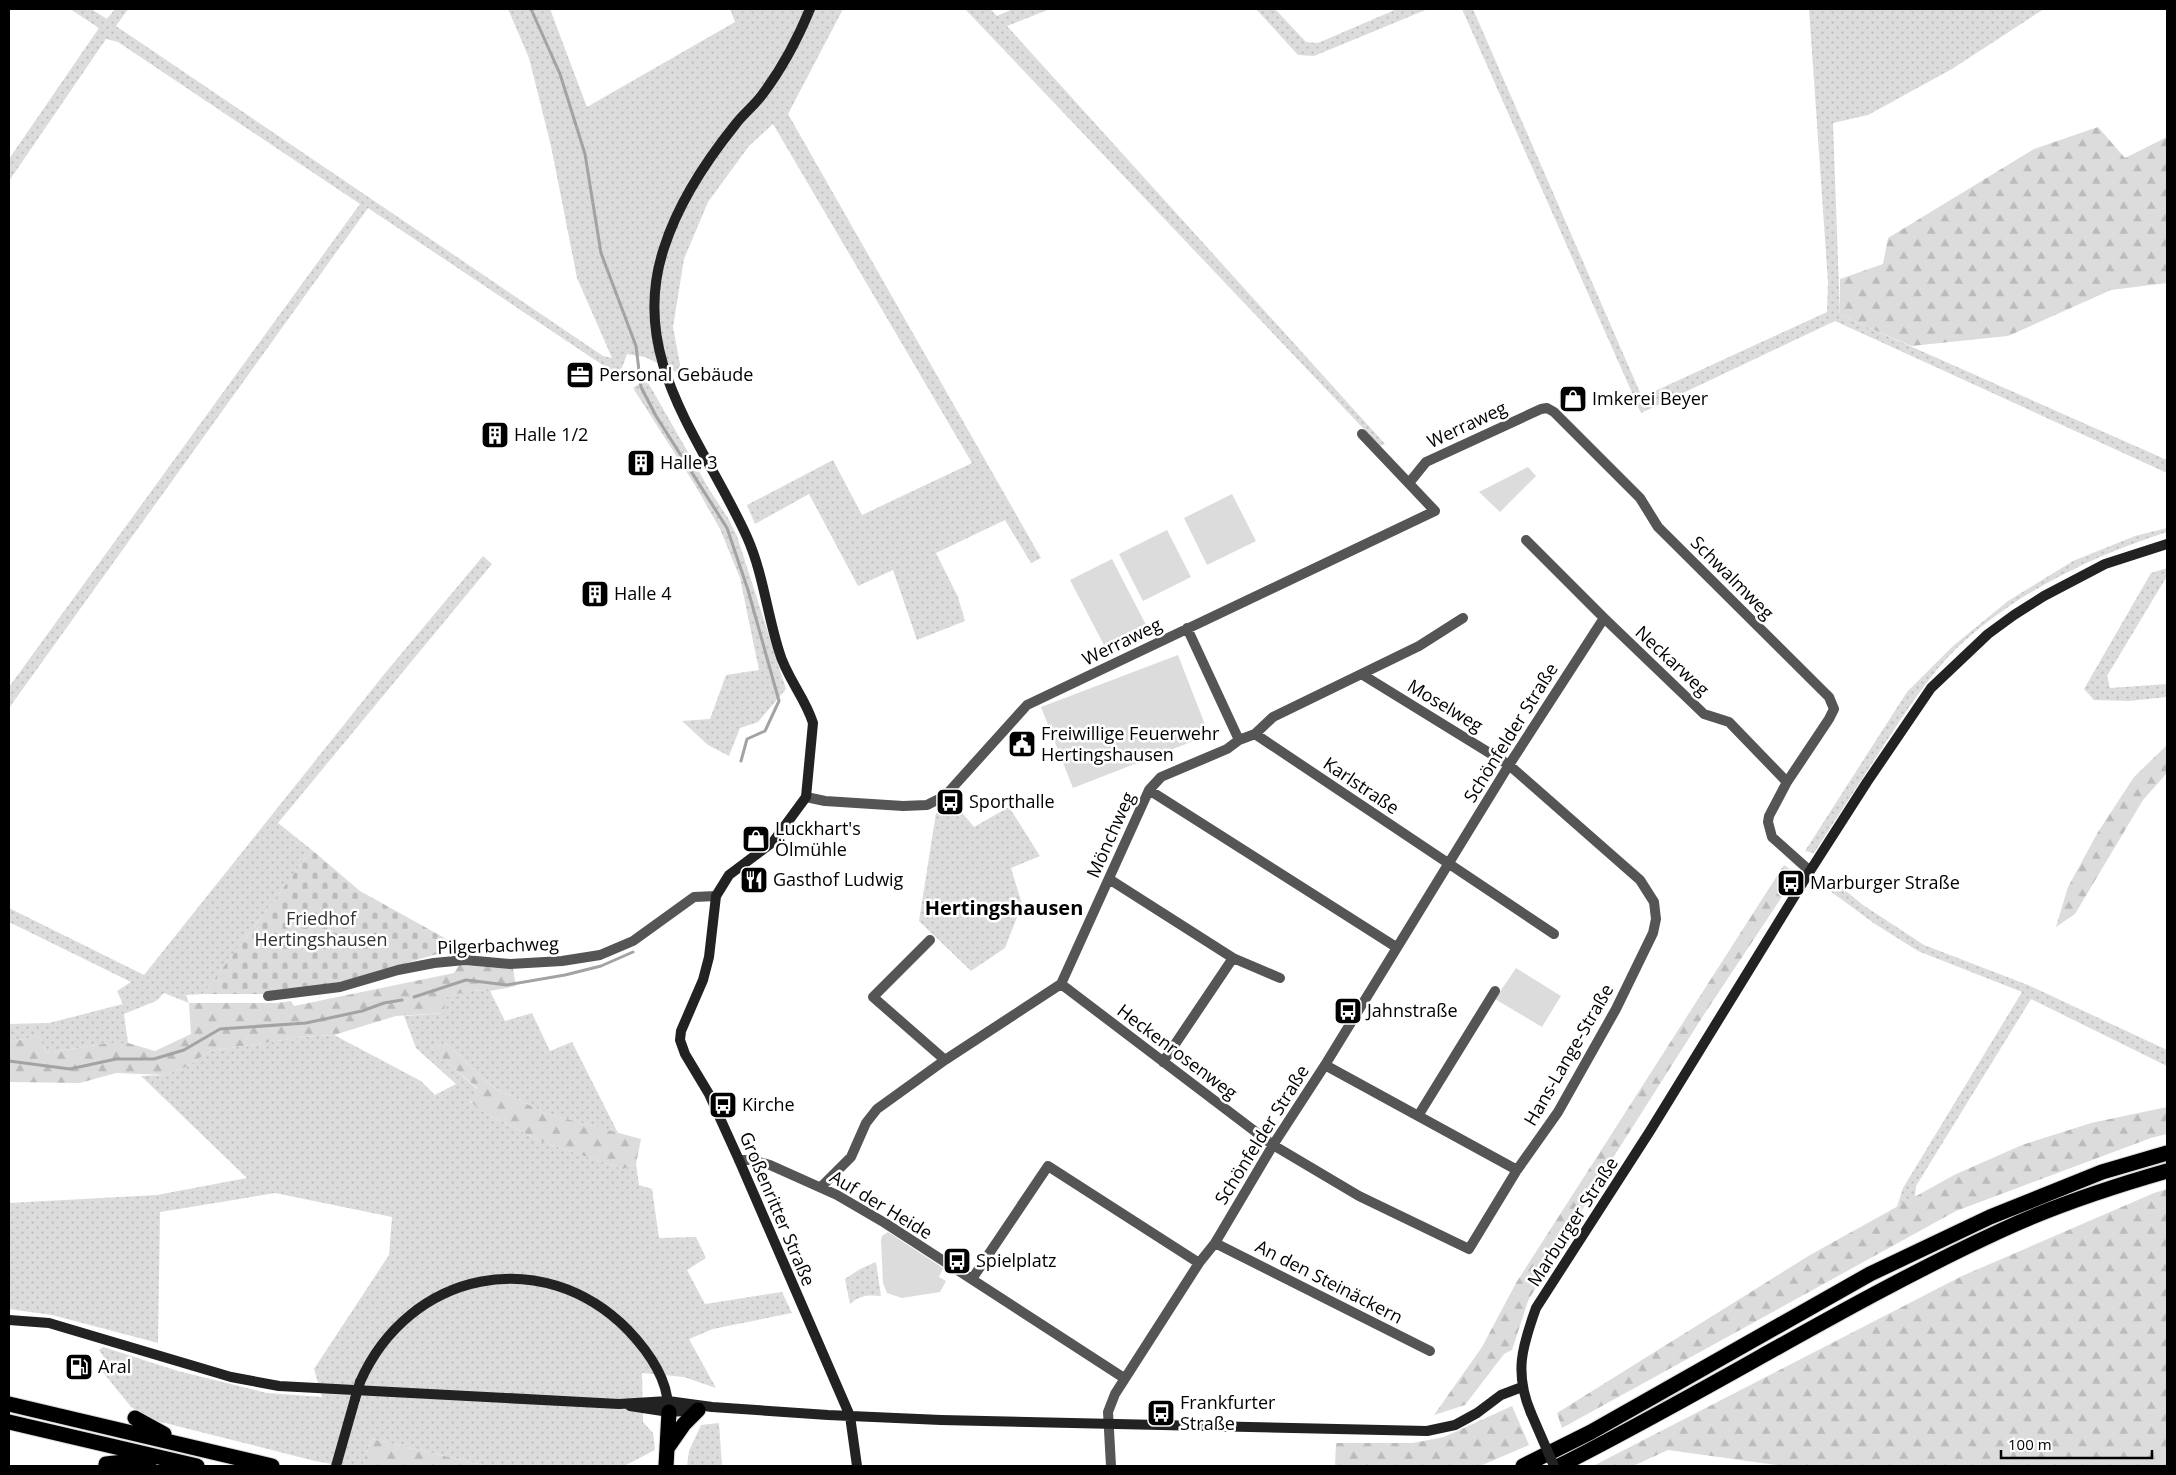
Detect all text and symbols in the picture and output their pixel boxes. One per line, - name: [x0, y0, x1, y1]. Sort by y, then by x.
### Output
- office icon: Personal Gebäude: [565, 360, 595, 390]
- place label: Personal Gebäude: [599, 362, 753, 386]
- shop icon: Imkerei Beyer: [1558, 384, 1588, 414]
- place label: Imkerei Beyer: [1592, 386, 1709, 410]
- street label: Werraweg: [1423, 395, 1510, 453]
- building icon: Halle 1/2: [480, 420, 510, 450]
- place label: Halle 1/2: [514, 422, 588, 446]
- building icon: Halle 3: [626, 448, 656, 478]
- place label: Halle 3: [660, 450, 717, 474]
- street label: Schwalmweg: [1686, 530, 1780, 624]
- building icon: Halle 4: [580, 579, 610, 609]
- place label: Halle 4: [614, 581, 671, 605]
- street label: Werraweg: [1078, 612, 1165, 671]
- street label: Neckarweg: [1631, 620, 1715, 701]
- street label: Schönfelder Straße: [1458, 658, 1563, 807]
- street label: Moselweg: [1403, 673, 1488, 737]
- place label: Freiwillige Feuerwehr Hertingshausen: [1041, 721, 1220, 766]
- public building icon: Freiwillige Feuerwehr Hertingshausen: [1007, 729, 1037, 759]
- street label: Karlstraße: [1319, 751, 1404, 819]
- bus stop icon: Sporthalle: [935, 787, 965, 817]
- street label: Mönchweg: [1081, 788, 1140, 881]
- place label: Sporthalle: [969, 789, 1055, 813]
- place label: Luckhart's Ölmühle: [775, 816, 861, 861]
- shop icon: Luckhart's Ölmühle: [741, 824, 771, 854]
- restaurant icon: Gasthof Ludwig: [739, 865, 769, 895]
- place label: Gasthof Ludwig: [773, 867, 904, 891]
- bus stop icon: Marburger Straße: [1776, 868, 1806, 898]
- place label: Marburger Straße: [1810, 870, 1960, 894]
- district label: Hertingshausen: [925, 894, 1083, 921]
- park label: Friedhof Hertingshausen: [255, 906, 387, 951]
- street label: Pilgerbachweg: [437, 931, 559, 959]
- street label: Hans-Lange-Straße: [1518, 979, 1618, 1130]
- bus stop icon: Jahnstraße: [1333, 996, 1363, 1026]
- street label: Heckenrosenweg: [1113, 998, 1243, 1104]
- place label: Jahnstraße: [1365, 998, 1458, 1022]
- street label: Schönfelder Straße: [1209, 1060, 1314, 1209]
- bus stop icon: Kirche: [708, 1090, 738, 1120]
- place label: Kirche: [742, 1092, 795, 1116]
- street label: Großenritter Straße: [735, 1128, 821, 1289]
- street label: Marburger Straße: [1521, 1152, 1623, 1291]
- street label: Auf der Heide: [826, 1164, 937, 1244]
- street label: An den Steinäckern: [1252, 1234, 1407, 1329]
- bus stop icon: Spielplatz: [942, 1246, 972, 1276]
- place label: Spielplatz: [976, 1248, 1057, 1272]
- fuel station icon: Aral: [64, 1352, 94, 1382]
- place label: Aral: [98, 1354, 131, 1378]
- place label: Frankfurter Straße: [1180, 1390, 1276, 1435]
- bus stop icon: Frankfurter Straße: [1146, 1398, 1176, 1428]
- scale bar: [2001, 1428, 2152, 1460]
- text: 100 m: [2008, 1434, 2052, 1454]

